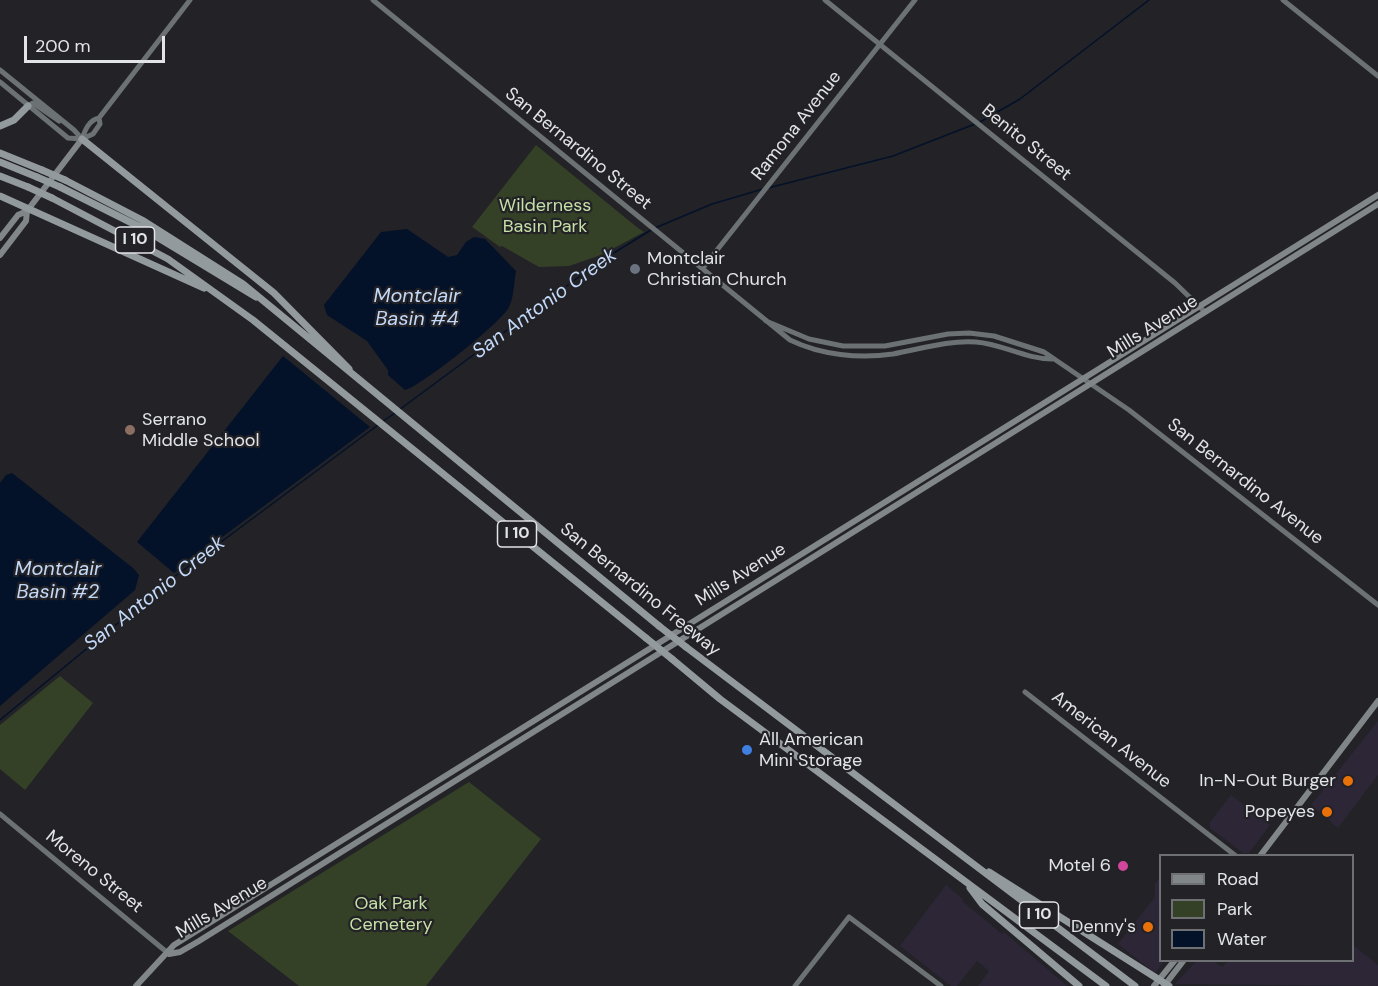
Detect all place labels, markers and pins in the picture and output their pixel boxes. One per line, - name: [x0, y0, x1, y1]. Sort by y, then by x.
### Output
- place label: Montclair Christian Church: [647, 248, 787, 290]
- marker: Montclair Christian Church: [628, 262, 642, 276]
- place label: Serrano Middle School: [142, 409, 260, 452]
- marker: Serrano Middle School: [123, 423, 137, 437]
- place label: All American Mini Storage: [759, 729, 863, 771]
- marker: All American Mini Storage: [740, 743, 754, 757]
- place label: In-N-Out Burger: [1199, 770, 1336, 792]
- marker: In-N-Out Burger: [1341, 774, 1355, 788]
- place label: Popeyes: [1245, 801, 1315, 823]
- marker: Popeyes: [1320, 805, 1334, 819]
- place label: Motel 6: [1048, 855, 1111, 877]
- marker: Motel 6: [1116, 859, 1130, 873]
- place label: Denny's: [1071, 916, 1136, 938]
- marker: Denny's: [1141, 920, 1155, 934]

